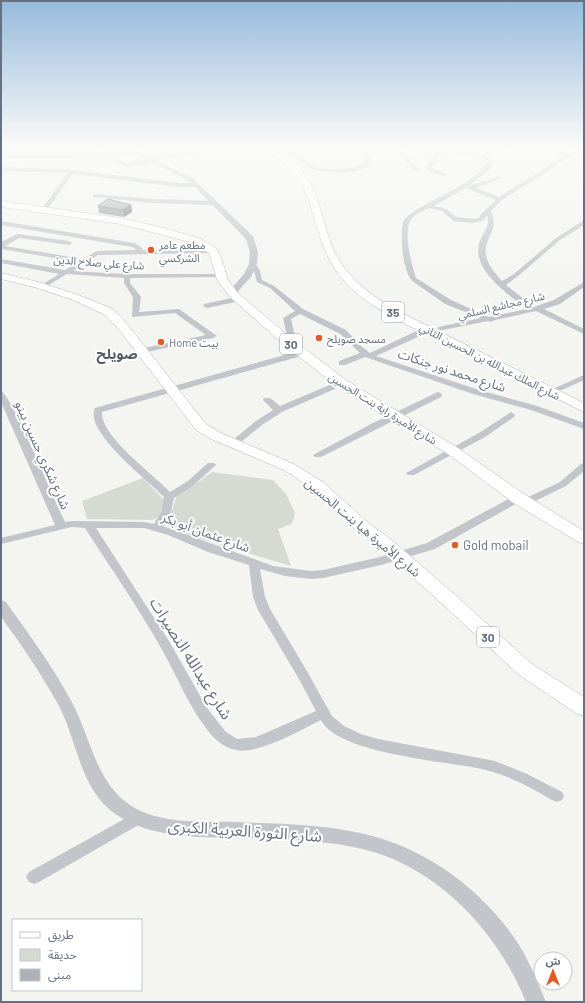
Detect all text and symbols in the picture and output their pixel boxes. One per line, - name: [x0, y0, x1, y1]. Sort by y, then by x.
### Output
- place label: مطعم عامر الشركسي: [158, 238, 206, 267]
- marker: مطعم عامر الشركسي: [146, 245, 156, 255]
- street label: شارع علي صلاح الدين: [53, 252, 145, 275]
- street label: شارع مجاشع السلمي: [456, 289, 547, 325]
- road number: 35: [382, 302, 404, 322]
- street label: شارع الملك عبدالله بن الحسين الثاني: [416, 320, 563, 405]
- place label: مسجد صويلح: [327, 332, 386, 347]
- marker: مسجد صويلح: [314, 333, 324, 343]
- road number: 30: [280, 334, 302, 354]
- place label: Home بيت: [169, 336, 218, 350]
- marker: Home بيت: [156, 337, 166, 347]
- district label: صويلح: [96, 345, 138, 364]
- street label: شارع محمد نور جنكات: [395, 345, 508, 398]
- street label: شارع الأميرة راية بنت الحسين: [325, 369, 440, 449]
- street label: شارع شكري حسين بينو: [9, 398, 74, 513]
- street label: شارع الأميرة هيا بنت الحسين: [300, 474, 424, 582]
- street label: شارع عثمان أبو بكر: [158, 508, 252, 558]
- place label: Gold mobail: [463, 537, 529, 553]
- marker: Gold mobail: [450, 540, 460, 550]
- street label: شارع عبدالله النصيرات: [143, 593, 237, 725]
- road number: 30: [477, 627, 499, 647]
- street label: شارع الثورة العربية الكبرى: [167, 815, 323, 849]
- legend: [12, 919, 142, 991]
- text: طريق: [48, 927, 74, 943]
- text: حديقة: [48, 947, 77, 962]
- north arrow: [533, 951, 573, 991]
- text: ش: [545, 954, 561, 968]
- text: مبنى: [48, 967, 71, 982]

